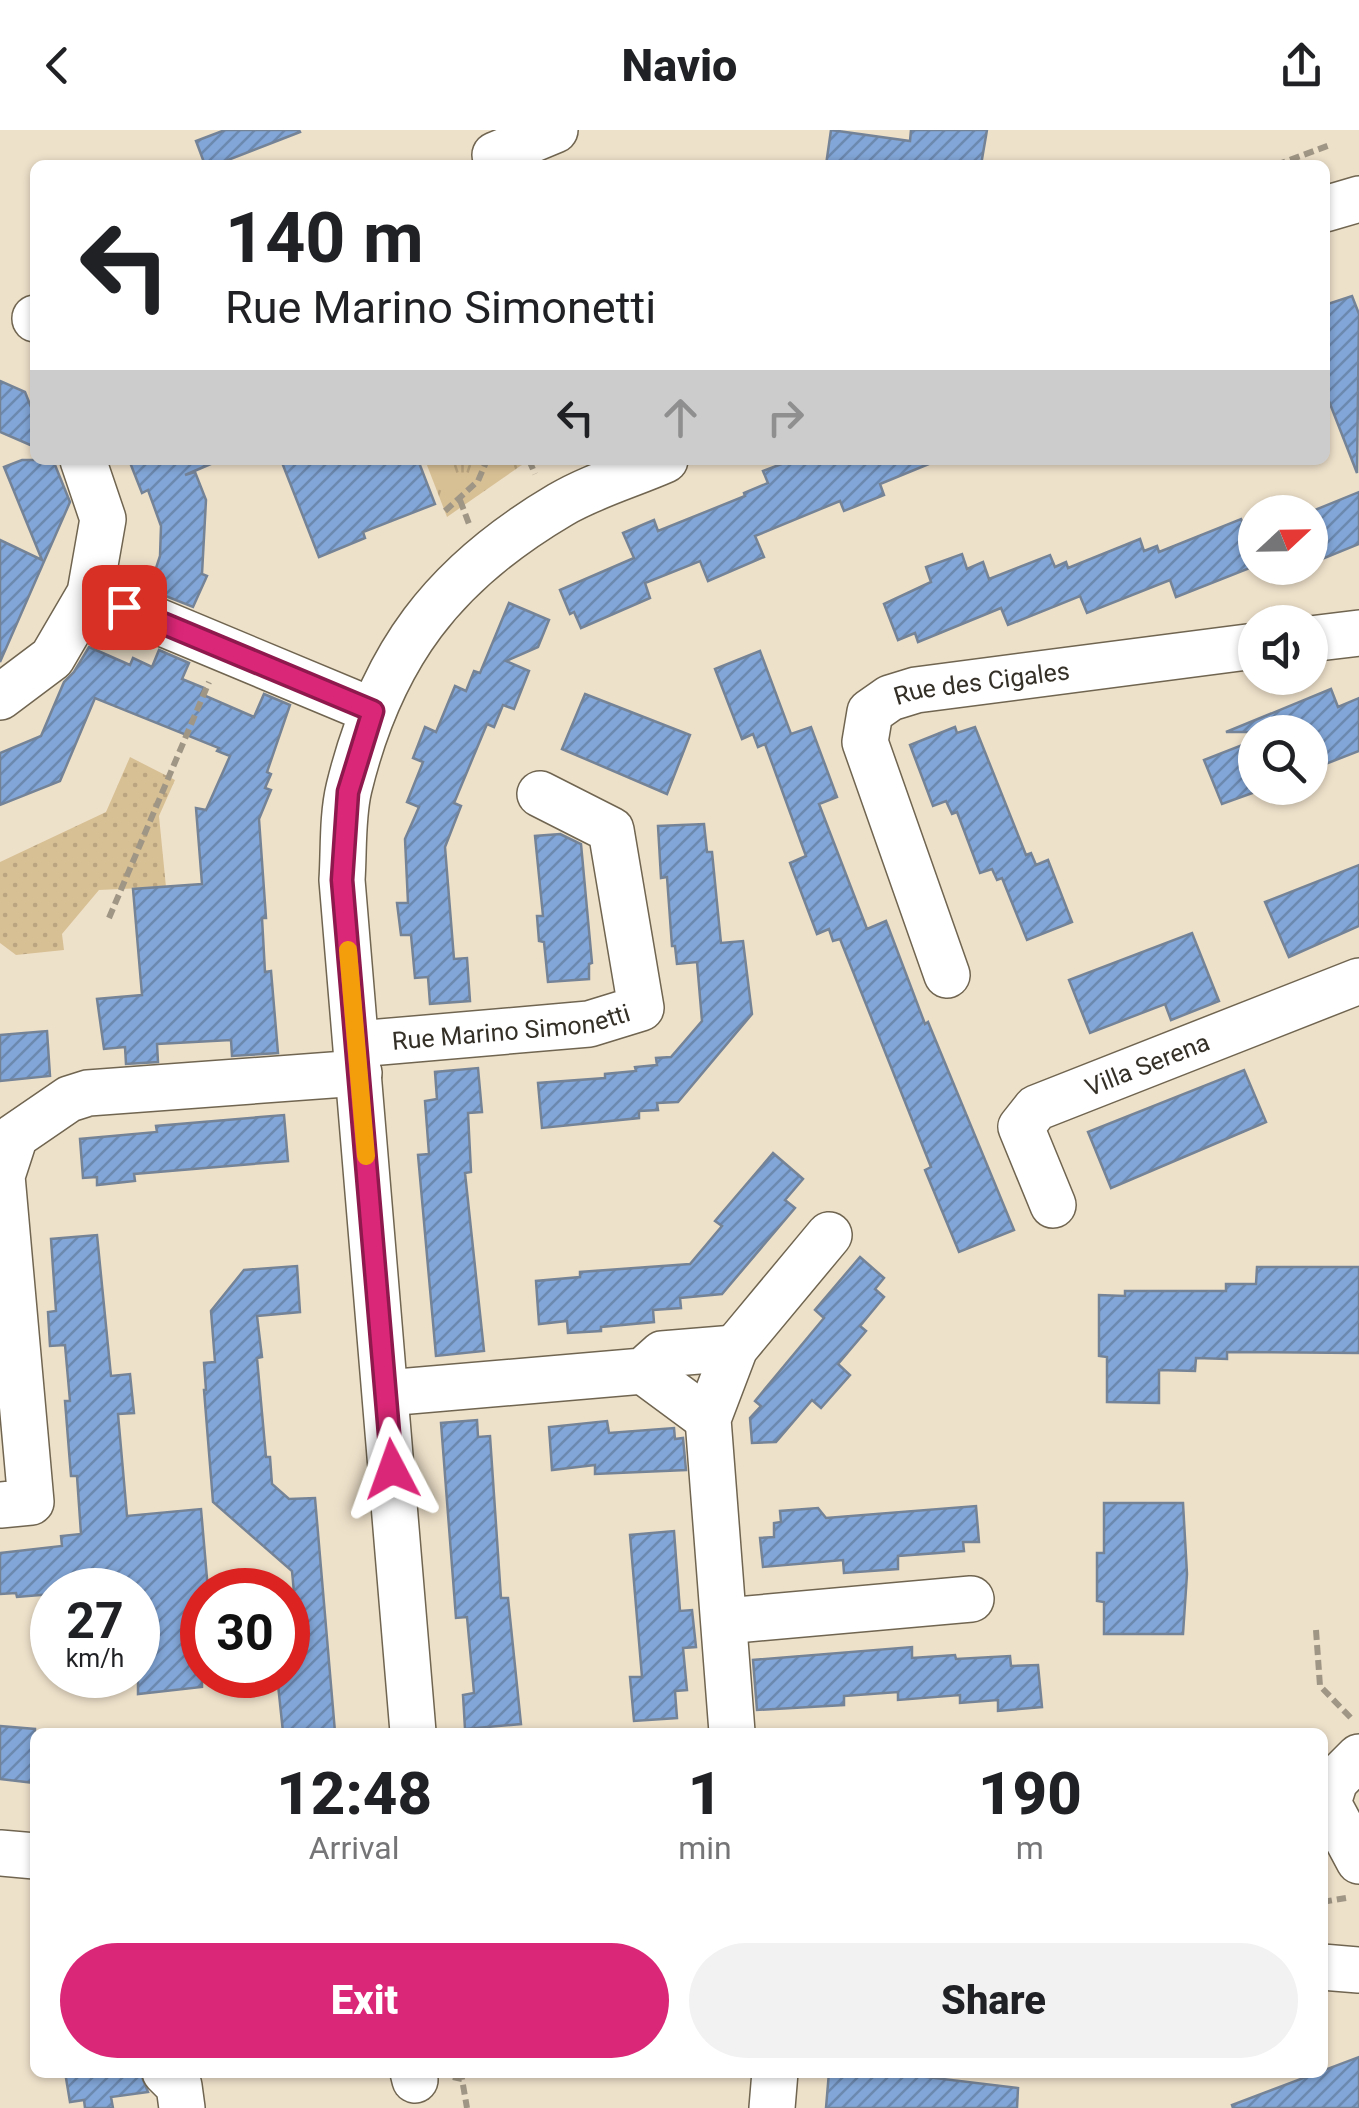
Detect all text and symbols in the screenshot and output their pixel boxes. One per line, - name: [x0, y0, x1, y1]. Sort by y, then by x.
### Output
- icon: back: [30, 38, 85, 93]
- icon: share: [1274, 38, 1329, 93]
- text: Navio: [622, 39, 737, 92]
- text: 140 m: [225, 197, 424, 279]
- icon: left: [60, 200, 190, 330]
- text: Rue Marino Simonetti: [225, 281, 656, 334]
- icon: left: [548, 390, 603, 445]
- icon: ahead: [653, 390, 708, 445]
- icon: right: [758, 390, 813, 445]
- north arrow: [1238, 495, 1328, 585]
- map controls: [1238, 495, 1328, 805]
- pin: [82, 565, 167, 650]
- icon: arrive: [97, 580, 152, 635]
- button: sound: [1238, 605, 1328, 695]
- street label: Rue des Cigales: [890, 656, 1071, 711]
- button: search: [1238, 715, 1328, 805]
- street label: Rue Marino Simonetti: [391, 998, 634, 1056]
- street label: Villa Serena: [1081, 1027, 1214, 1102]
- position arrow: [340, 1417, 444, 1521]
- speed limit sign: 30: [180, 1568, 310, 1698]
- text: 27: [66, 1592, 124, 1650]
- text: km/h: [66, 1644, 124, 1673]
- text: 12:48: [276, 1758, 432, 1829]
- text: 1: [688, 1758, 722, 1829]
- text: 190: [978, 1758, 1082, 1829]
- text: Arrival: [309, 1829, 400, 1867]
- text: min: [678, 1829, 732, 1867]
- text: m: [1016, 1829, 1044, 1867]
- button: Exit: [60, 1943, 669, 2058]
- button: Share: [689, 1943, 1298, 2058]

